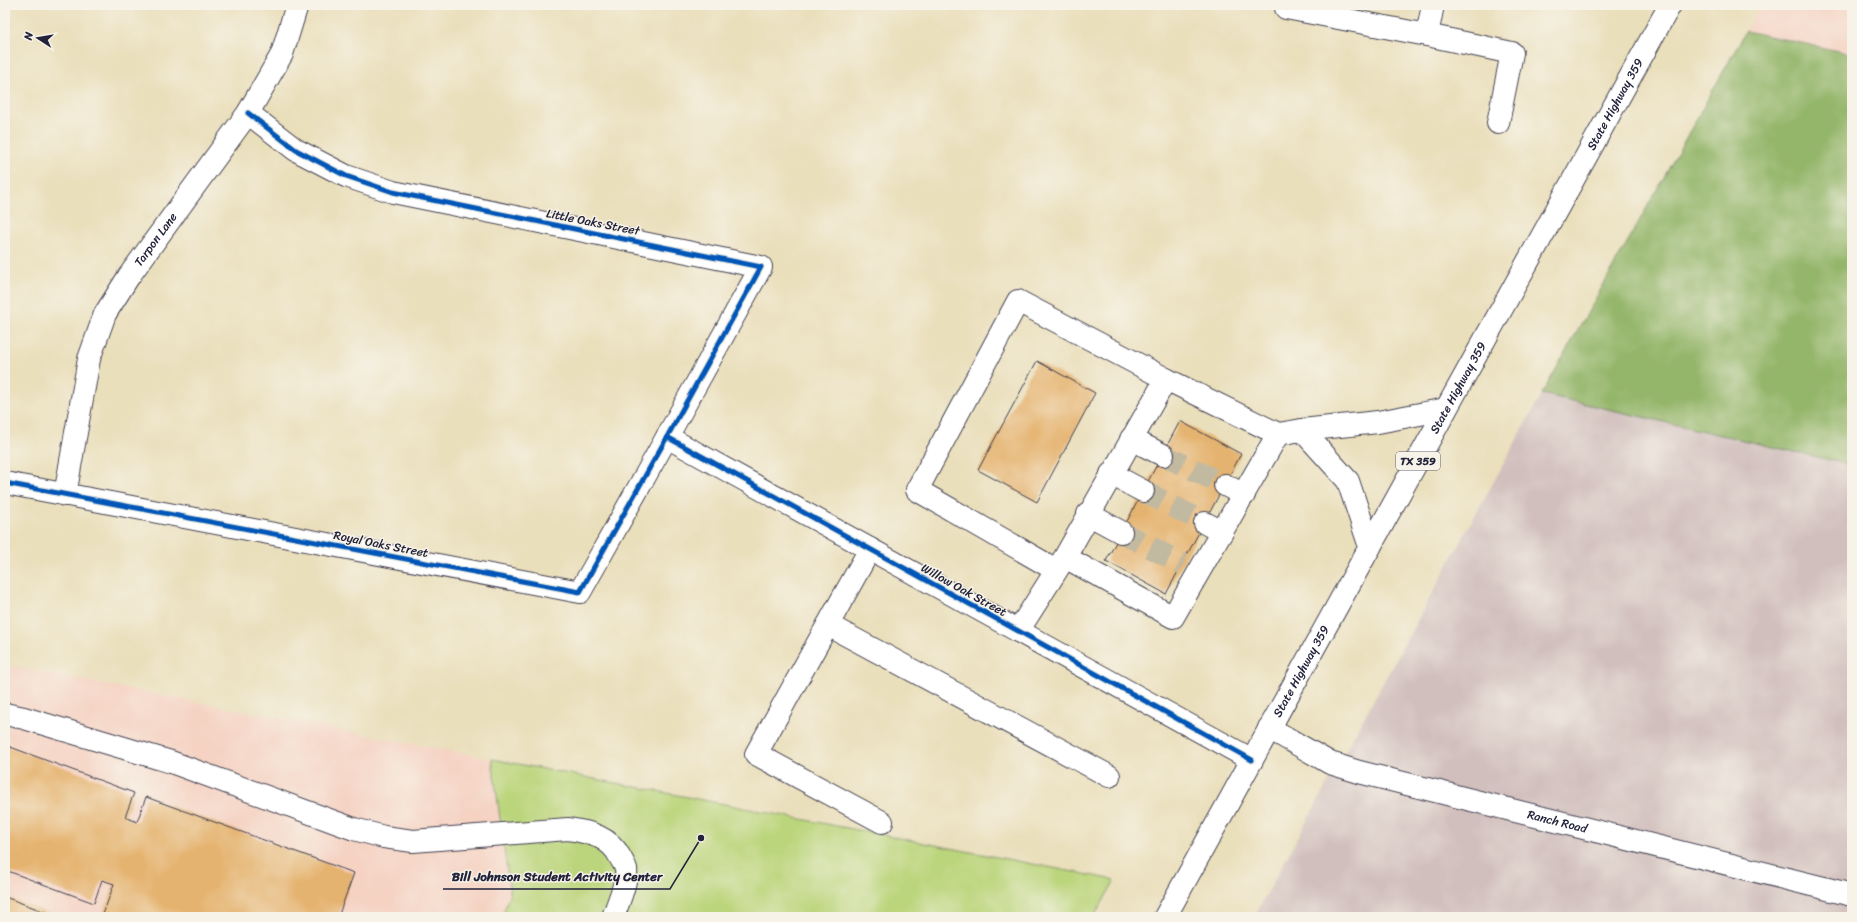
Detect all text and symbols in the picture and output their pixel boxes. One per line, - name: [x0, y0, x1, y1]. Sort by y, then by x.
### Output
- north arrow: [18, 18, 58, 58]
- text: N: [18, 30, 39, 43]
- street label: State Highway 359: [1581, 54, 1649, 154]
- street label: Little Oaks Street: [544, 202, 643, 242]
- street label: Tarpon Lane: [128, 208, 183, 271]
- street label: State Highway 359: [1424, 338, 1493, 438]
- road number: TX 359: [1396, 452, 1440, 470]
- street label: Royal Oaks Street: [332, 524, 430, 564]
- street label: Willow Oak Street: [917, 557, 1011, 623]
- street label: State Highway 359: [1267, 621, 1336, 721]
- street label: Ranch Road: [1525, 803, 1591, 840]
- callout: Bill Johnson Student Activity Center: [443, 864, 670, 889]
- text: Bill Johnson Student Activity Center: [452, 865, 664, 888]

